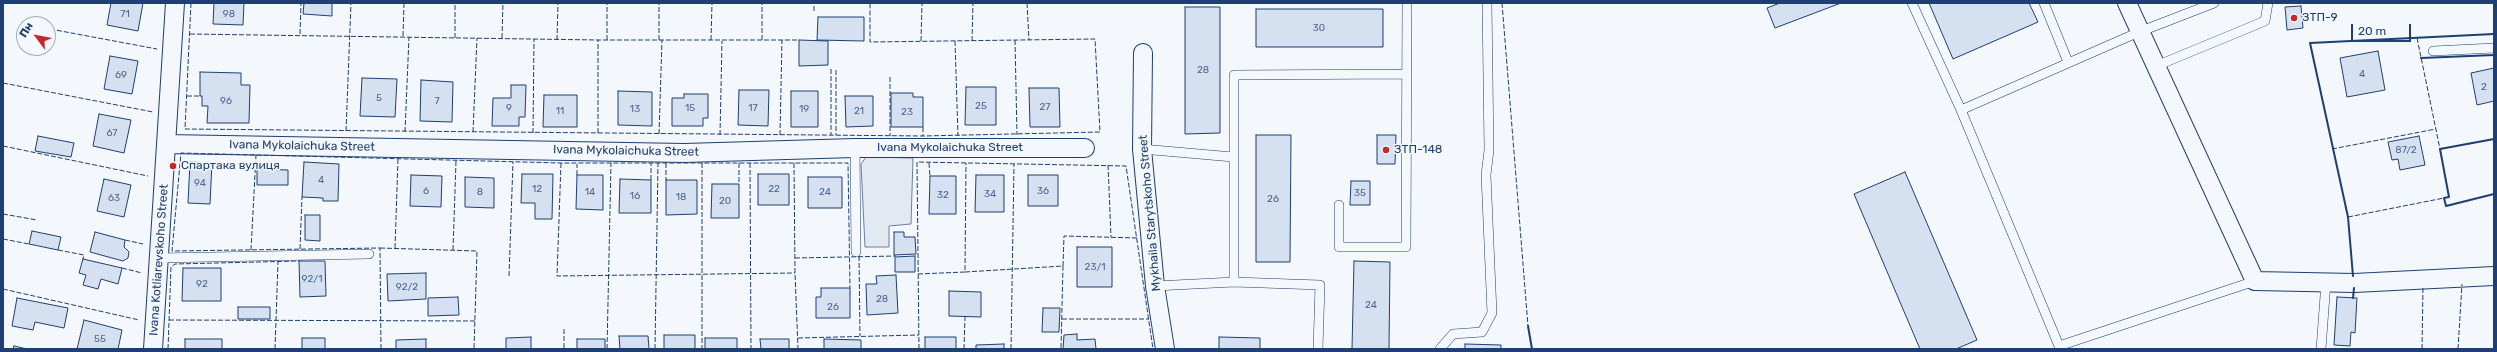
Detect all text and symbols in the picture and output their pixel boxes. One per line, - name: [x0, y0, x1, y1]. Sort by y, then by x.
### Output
- house number: 71: [120, 8, 130, 20]
- house number: 98: [223, 8, 235, 20]
- place label: ЗТП-9: [2302, 11, 2338, 25]
- marker: ЗТП-9: [2289, 13, 2299, 23]
- north arrow: [16, 16, 56, 56]
- scale bar: [2353, 16, 2413, 42]
- text: Пн: [17, 20, 36, 40]
- house number: 30: [1313, 22, 1325, 34]
- text: 20 m: [2358, 24, 2386, 38]
- house number: 28: [1197, 64, 1209, 76]
- house number: 4: [2359, 68, 2365, 80]
- house number: 69: [115, 69, 127, 81]
- house number: 2: [2481, 81, 2487, 93]
- house number: 5: [376, 92, 382, 104]
- house number: 96: [220, 95, 232, 107]
- house number: 7: [434, 95, 440, 107]
- house number: 25: [975, 100, 987, 112]
- house number: 27: [1040, 101, 1050, 113]
- house number: 9: [506, 102, 512, 114]
- house number: 15: [685, 102, 695, 114]
- house number: 17: [748, 102, 758, 114]
- house number: 13: [630, 103, 640, 115]
- house number: 19: [799, 103, 809, 115]
- house number: 11: [556, 105, 564, 117]
- house number: 21: [854, 105, 864, 117]
- house number: 23: [901, 106, 913, 118]
- house number: 67: [107, 127, 117, 139]
- street label: Mykhaila Starytskoho Street: [1136, 134, 1164, 292]
- street label: Ivana Mykolaichuka Street: [229, 138, 375, 154]
- street label: Ivana Mykolaichuka Street: [877, 141, 1023, 155]
- street label: Ivana Mykolaichuka Street: [553, 143, 699, 159]
- place label: ЗТП-148: [1394, 143, 1442, 157]
- house number: 87/2: [2395, 144, 2417, 156]
- marker: ЗТП-148: [1381, 145, 1391, 155]
- place label: Спартака вулиця: [181, 159, 280, 173]
- marker: Спартака вулиця: [168, 161, 178, 171]
- house number: 4: [318, 174, 324, 186]
- house number: 94: [194, 177, 206, 189]
- house number: 12: [532, 183, 542, 195]
- house number: 22: [768, 183, 780, 195]
- street label: Ivana Kotliarevskoho Street: [147, 184, 171, 336]
- house number: 6: [423, 185, 429, 197]
- house number: 36: [1037, 185, 1049, 197]
- house number: 8: [477, 186, 483, 198]
- house number: 14: [585, 186, 595, 198]
- house number: 24: [819, 186, 831, 198]
- house number: 35: [1354, 187, 1366, 199]
- house number: 34: [984, 188, 996, 200]
- house number: 32: [937, 189, 949, 201]
- house number: 16: [630, 190, 640, 202]
- house number: 18: [676, 191, 686, 203]
- house number: 63: [108, 192, 120, 204]
- house number: 26: [1267, 193, 1279, 205]
- house number: 20: [719, 195, 731, 207]
- house number: 23/1: [1085, 261, 1105, 273]
- house number: 92/1: [302, 273, 322, 285]
- house number: 92: [196, 278, 208, 290]
- house number: 92/2: [396, 281, 418, 293]
- house number: 28: [876, 293, 888, 305]
- house number: 24: [1365, 299, 1377, 311]
- house number: 26: [827, 301, 839, 313]
- house number: 55: [94, 333, 106, 345]

